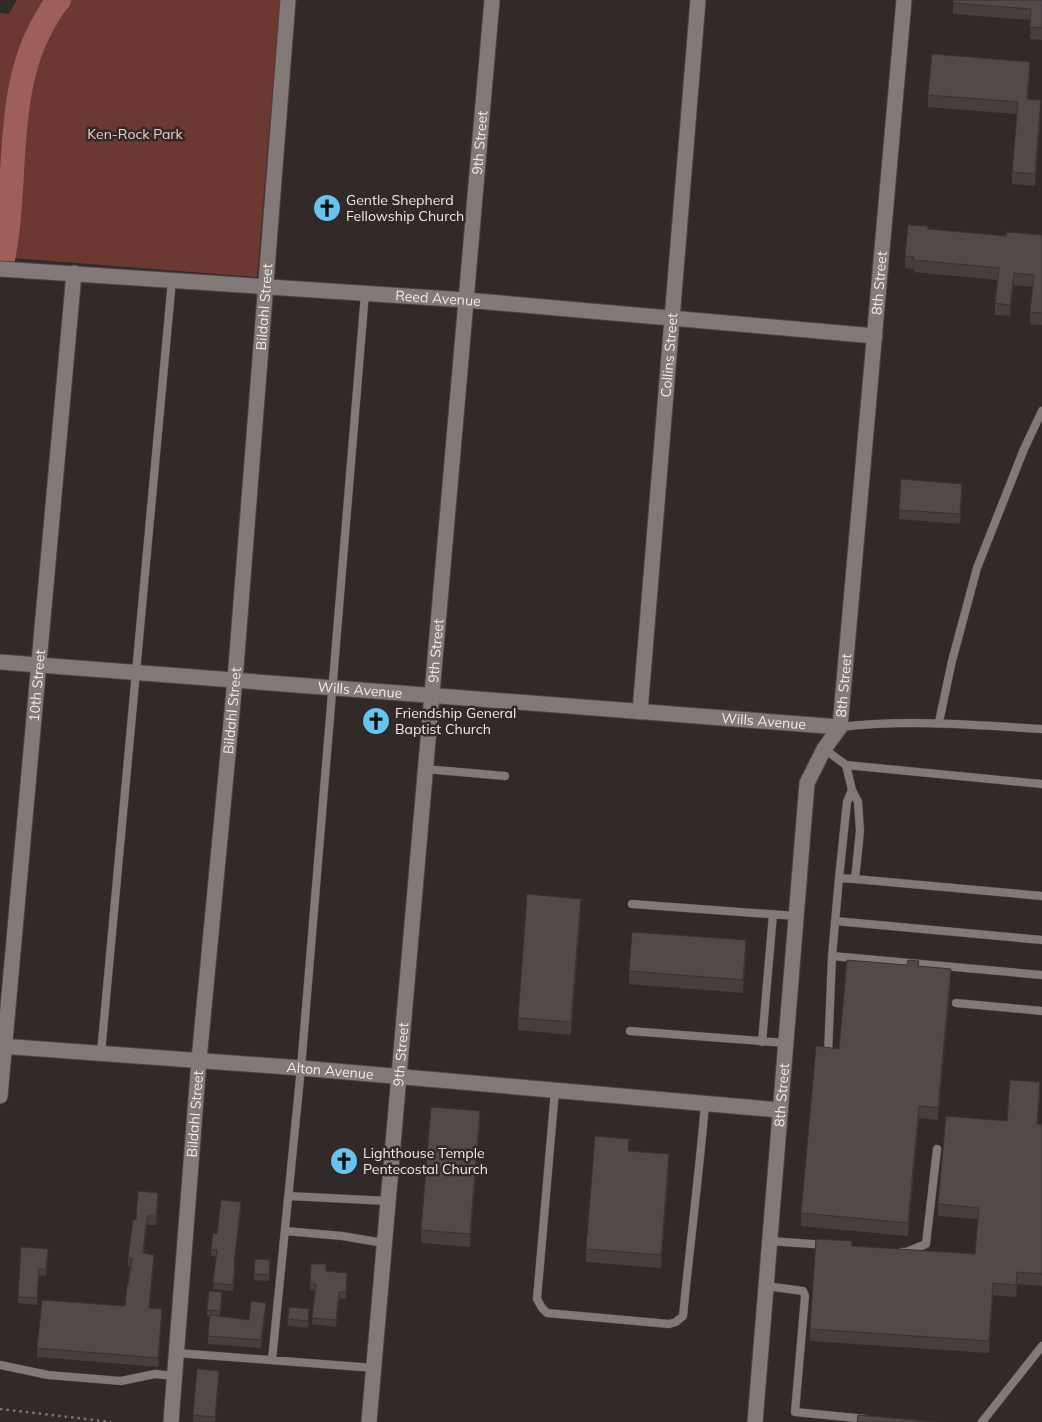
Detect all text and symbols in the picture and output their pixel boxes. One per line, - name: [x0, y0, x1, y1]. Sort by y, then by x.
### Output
- street label: 9th Street: [468, 110, 491, 175]
- park label: Ken-Rock Park: [87, 125, 183, 143]
- place label: Gentle Shepherd Fellowship Church: [346, 191, 464, 225]
- church icon: Gentle Shepherd Fellowship Church: [312, 193, 342, 223]
- street label: 8th Street: [867, 250, 891, 316]
- street label: Bildahl Street: [252, 263, 276, 351]
- street label: Reed Avenue: [395, 286, 482, 310]
- street label: Collins Street: [657, 312, 681, 398]
- street label: 9th Street: [424, 618, 447, 684]
- street label: 10th Street: [25, 649, 49, 722]
- street label: 8th Street: [832, 653, 855, 718]
- street label: Bildahl Street: [219, 667, 245, 755]
- street label: Wills Avenue: [317, 678, 403, 702]
- place label: Friendship General Baptist Church: [395, 704, 516, 738]
- church icon: Friendship General Baptist Church: [361, 706, 391, 736]
- street label: Wills Avenue: [721, 709, 807, 733]
- street label: 9th Street: [389, 1022, 413, 1087]
- street label: Alton Avenue: [286, 1058, 374, 1083]
- street label: 8th Street: [770, 1062, 793, 1128]
- street label: Bildahl Street: [183, 1070, 207, 1158]
- place label: Lighthouse Temple Pentecostal Church: [363, 1144, 488, 1178]
- church icon: Lighthouse Temple Pentecostal Church: [329, 1146, 359, 1176]

